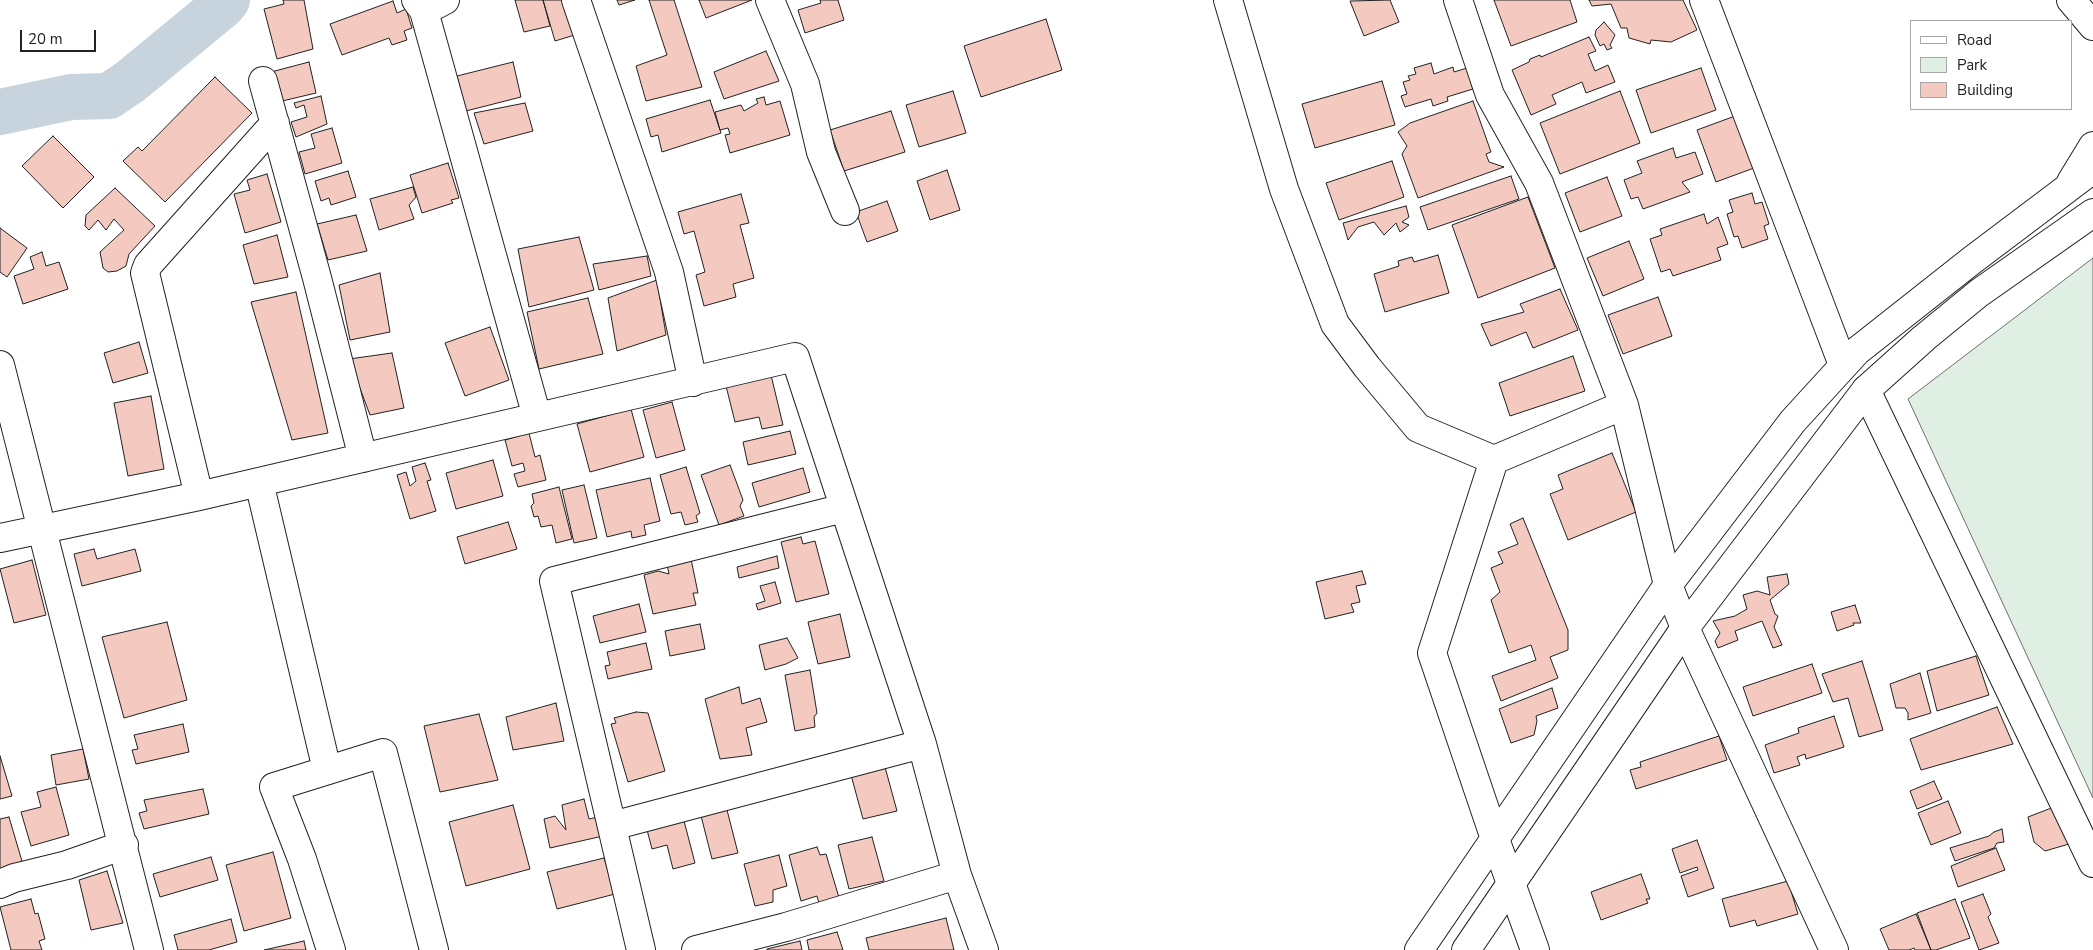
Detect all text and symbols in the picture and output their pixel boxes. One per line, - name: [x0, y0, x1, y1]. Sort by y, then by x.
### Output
- scale bar: [22, 20, 99, 52]
- legend: [1910, 20, 2073, 110]
- text: 20 m: [28, 29, 63, 49]
- text: Road: [1957, 30, 1992, 50]
- text: Park: [1957, 55, 1987, 75]
- text: Building: [1957, 80, 2013, 100]

